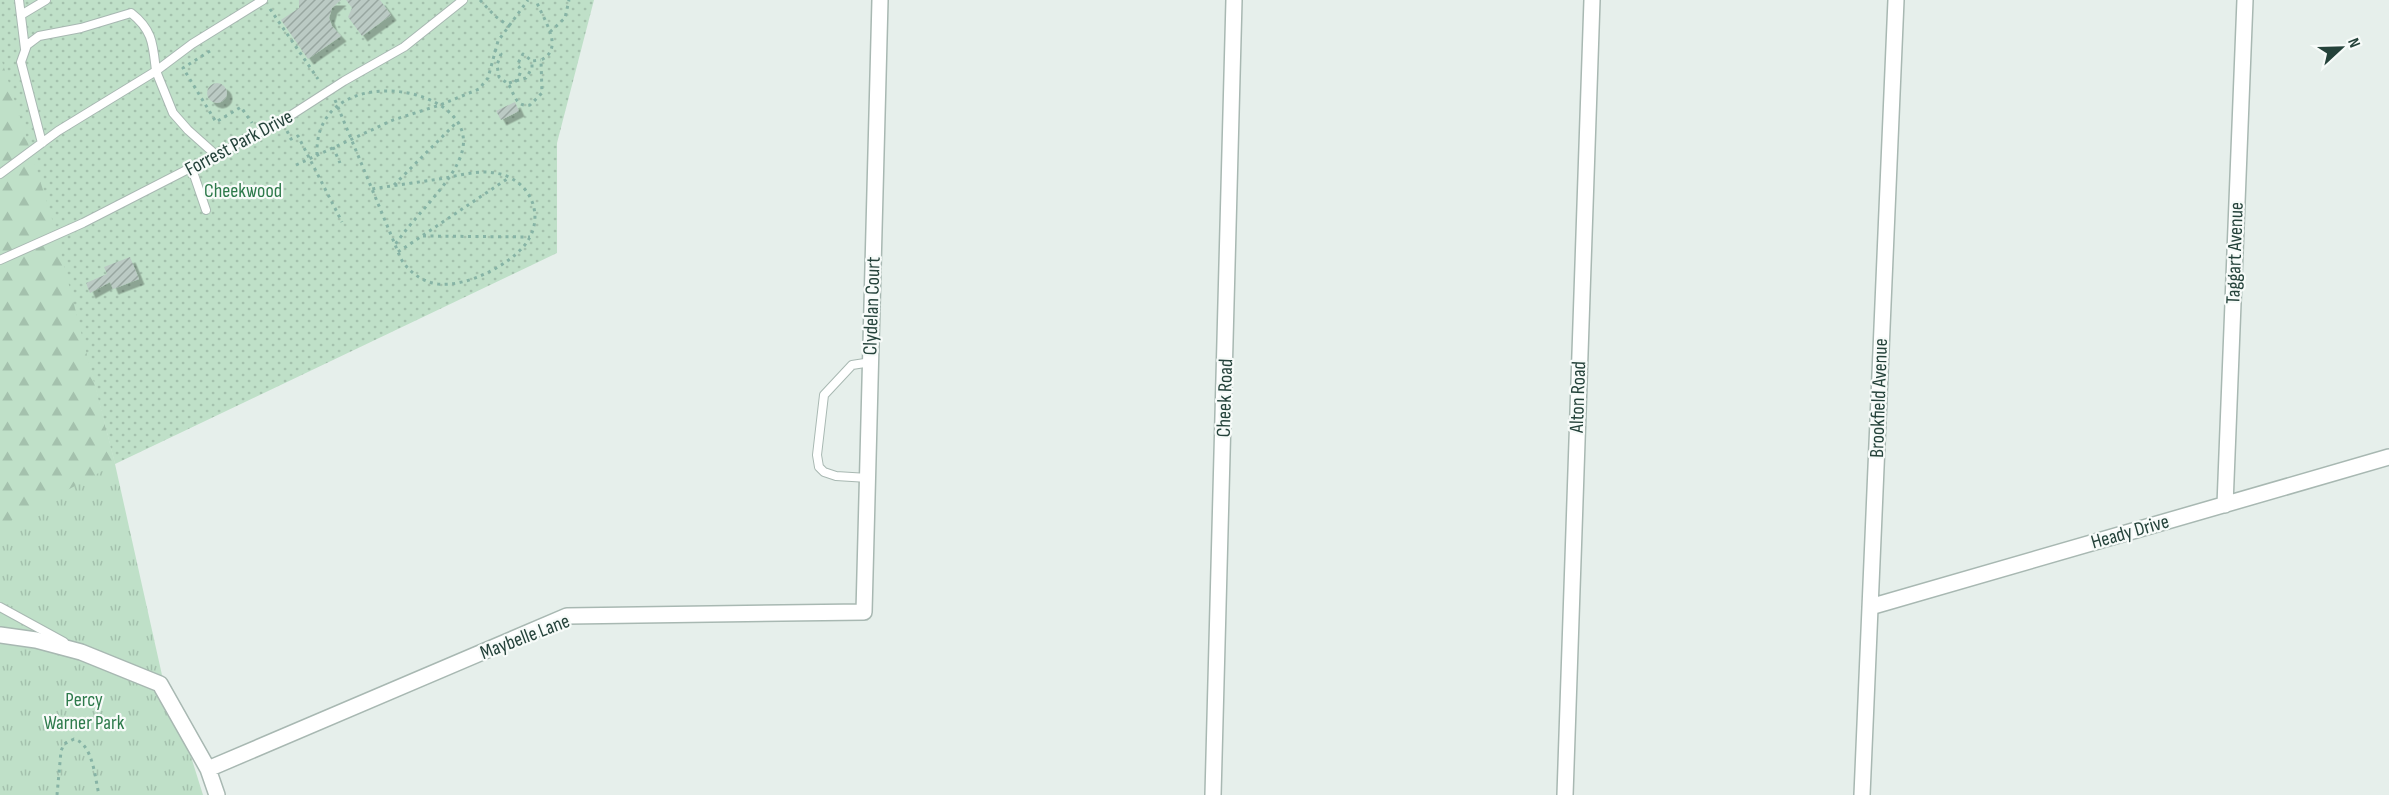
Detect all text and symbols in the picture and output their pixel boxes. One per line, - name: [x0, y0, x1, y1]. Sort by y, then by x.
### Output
- north arrow: [2311, 18, 2371, 78]
- text: N: [2343, 35, 2364, 50]
- street label: Forrest Park Drive: [181, 105, 297, 181]
- park label: Cheekwood: [204, 179, 282, 203]
- street label: Taggart Avenue: [2221, 202, 2249, 304]
- street label: Clydelan Court: [858, 256, 886, 356]
- street label: Brookfield Avenue: [1865, 338, 1893, 458]
- street label: Cheek Road: [1212, 358, 1238, 438]
- street label: Alton Road: [1565, 361, 1591, 434]
- street label: Heady Drive: [2088, 509, 2172, 555]
- street label: Maybelle Lane: [477, 609, 573, 665]
- park label: Percy Warner Park: [44, 688, 125, 735]

